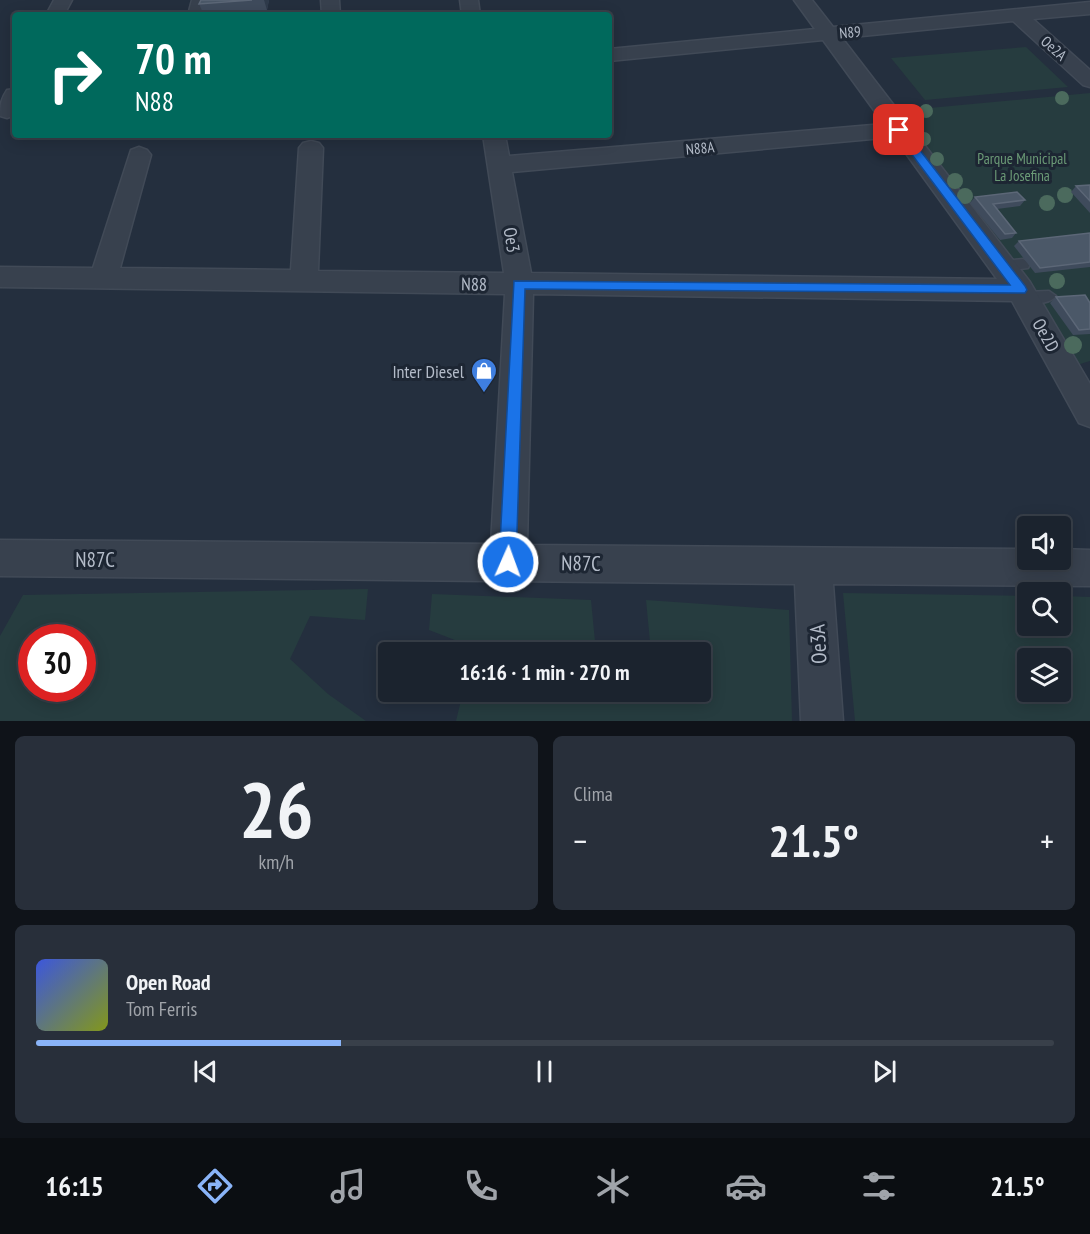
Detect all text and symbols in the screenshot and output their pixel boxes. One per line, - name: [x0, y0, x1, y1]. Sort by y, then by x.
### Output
- street label: N89: [838, 22, 862, 42]
- text: 70 m: [135, 31, 212, 86]
- street label: Oe2A: [1037, 31, 1072, 65]
- icon: right: [36, 36, 114, 114]
- text: N88: [135, 84, 174, 118]
- pin: [873, 104, 924, 155]
- icon: arrive: [882, 113, 915, 146]
- street label: N88A: [685, 137, 716, 159]
- park label: Parque Municipal La Josefina: [977, 149, 1067, 185]
- street label: Oe3: [499, 226, 525, 254]
- street label: N88: [461, 272, 487, 296]
- street label: Oe2D: [1027, 314, 1065, 356]
- shop icon: Inter Diesel: [469, 356, 499, 394]
- place label: Inter Diesel: [392, 360, 465, 383]
- map controls: [1017, 516, 1071, 702]
- button: sound: [1017, 516, 1071, 570]
- position arrow: [476, 530, 540, 594]
- street label: N87C: [75, 546, 115, 573]
- street label: N87C: [561, 549, 601, 577]
- button: search: [1017, 582, 1071, 636]
- street label: Oe3A: [803, 623, 833, 664]
- speed limit sign: 30: [18, 624, 96, 702]
- button: layers: [1017, 648, 1071, 702]
- text: 16:16 · 1 min · 270 m: [459, 658, 630, 686]
- text: 26: [239, 759, 314, 860]
- text: Clima: [574, 781, 613, 807]
- text: 21.5°: [769, 811, 859, 869]
- text: −: [574, 819, 587, 862]
- text: +: [1040, 819, 1054, 862]
- text: km/h: [259, 849, 294, 875]
- text: Open Road: [126, 968, 211, 996]
- text: Tom Ferris: [126, 996, 197, 1022]
- icon: previous: [189, 1055, 222, 1088]
- icon: pause: [528, 1055, 561, 1088]
- icon: next: [868, 1055, 901, 1088]
- icon: directions: [194, 1165, 236, 1207]
- icon: music: [327, 1165, 369, 1207]
- icon: phone: [460, 1165, 502, 1207]
- icon: climate: [592, 1165, 634, 1207]
- icon: car: [725, 1165, 767, 1207]
- icon: filters: [858, 1165, 900, 1207]
- text: 16:15: [45, 1169, 104, 1203]
- text: 21.5°: [990, 1169, 1045, 1203]

